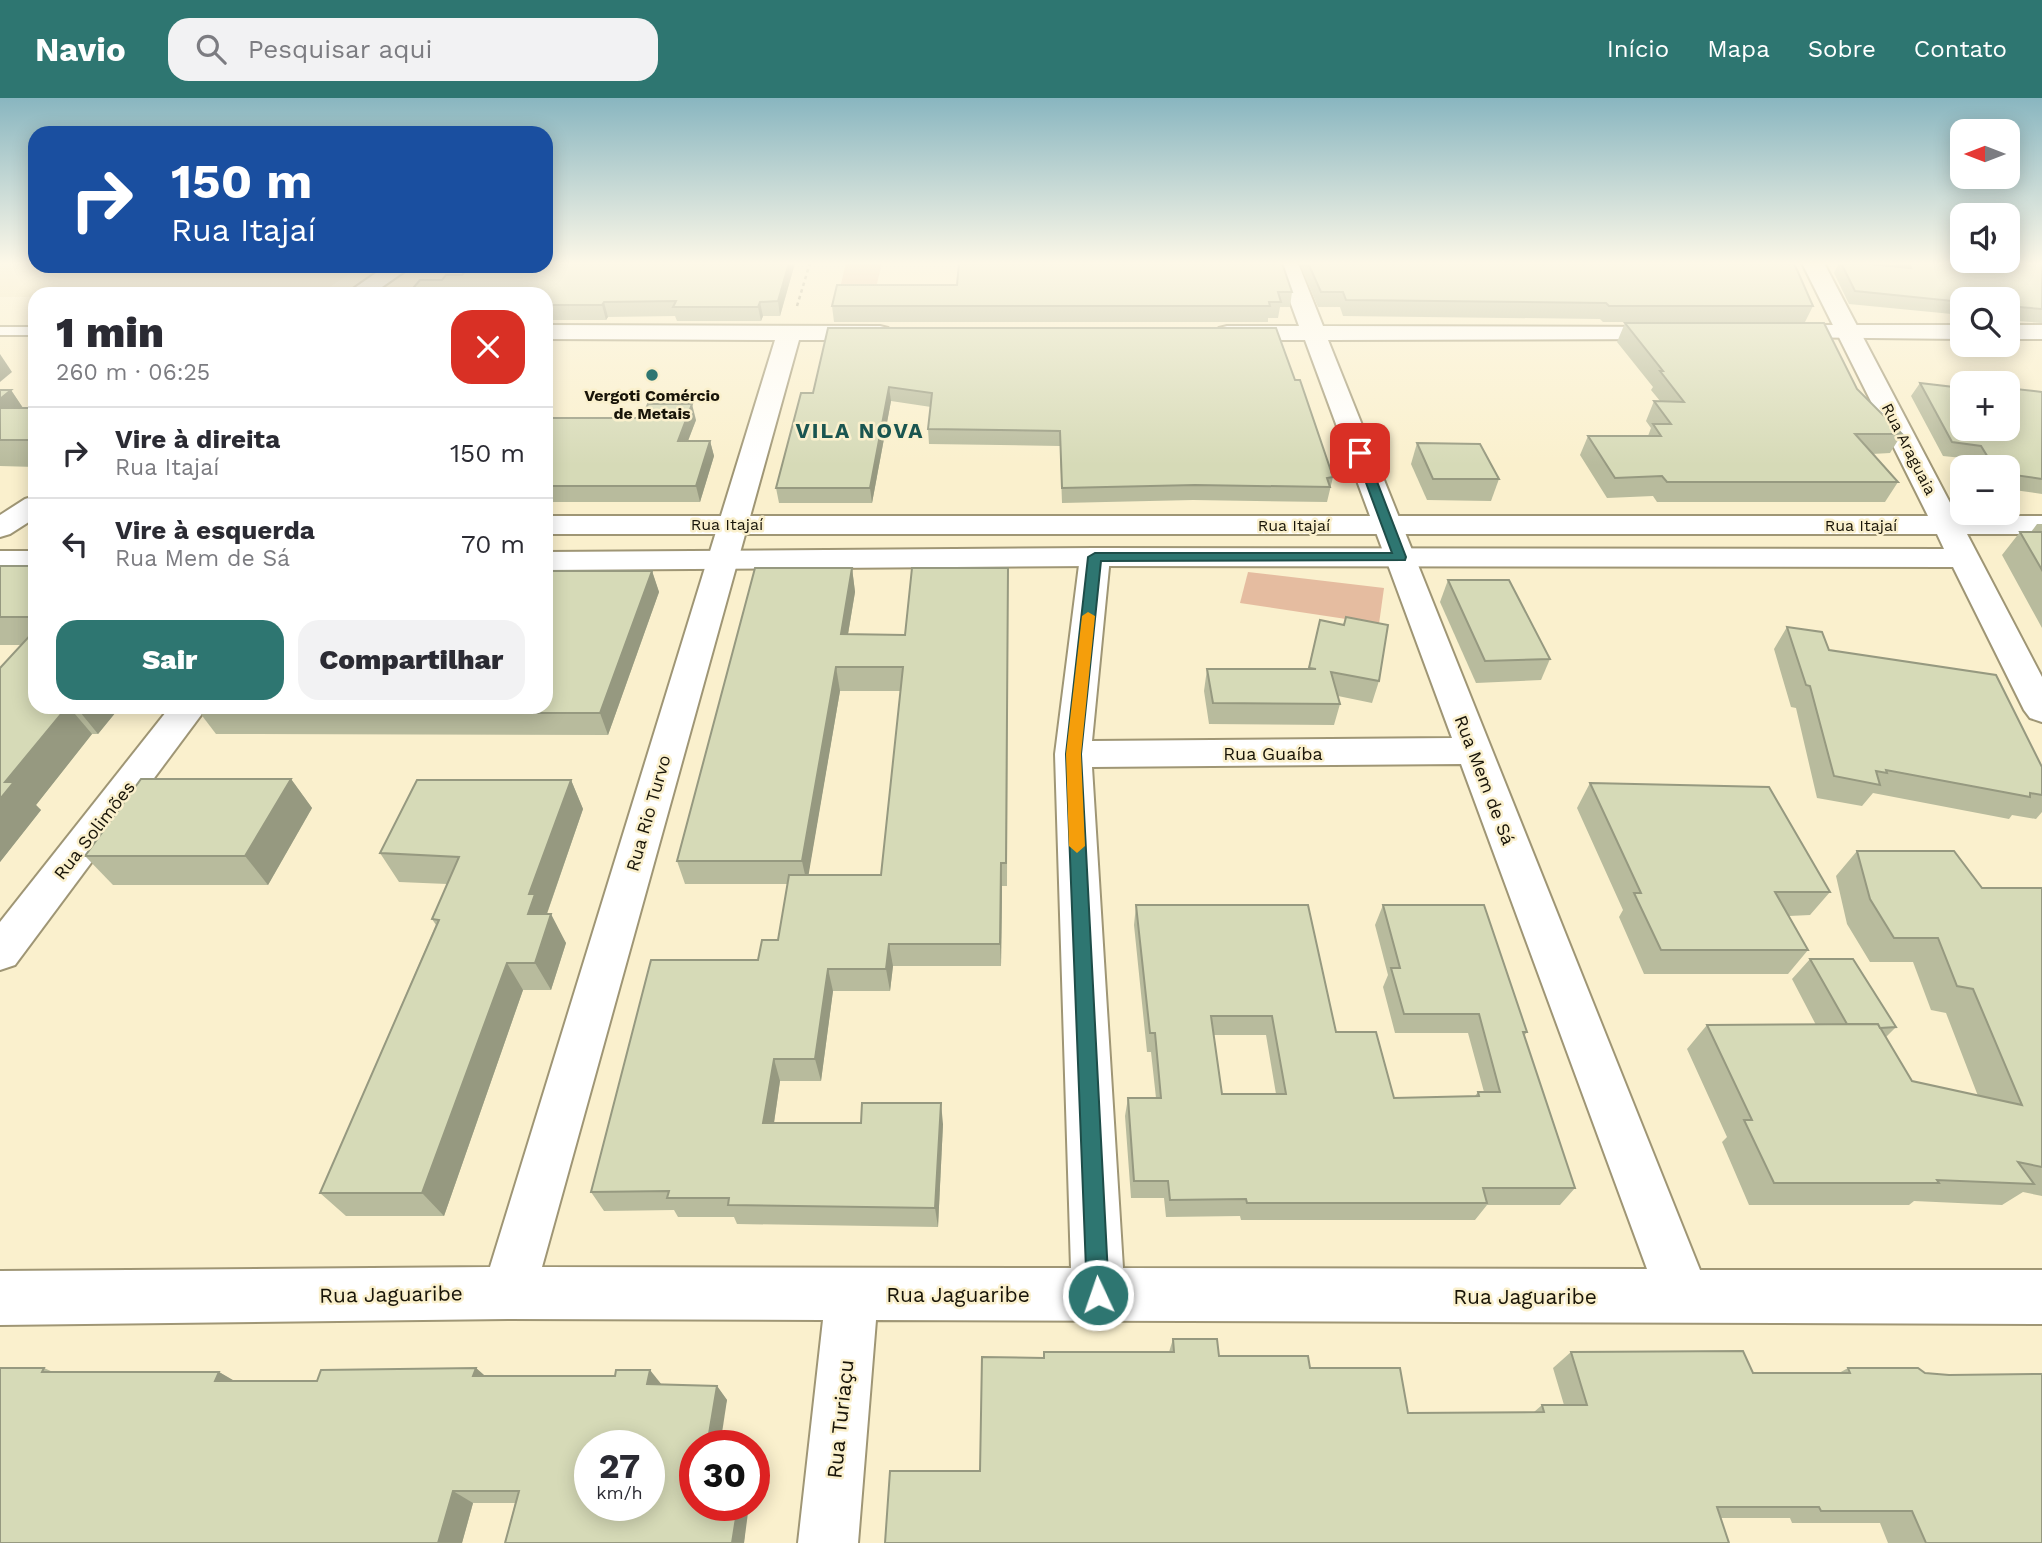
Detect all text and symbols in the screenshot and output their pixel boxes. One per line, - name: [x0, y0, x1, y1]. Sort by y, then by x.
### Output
- search box: [168, 18, 658, 81]
- text: Navio: [35, 30, 126, 69]
- icon: search: [192, 30, 230, 68]
- text: Pesquisar aqui: [248, 34, 433, 64]
- text: Início: [1607, 35, 1669, 63]
- text: Mapa: [1707, 35, 1770, 63]
- text: Sobre: [1808, 35, 1876, 63]
- text: Contato: [1914, 35, 2007, 63]
- north arrow: [1950, 119, 2020, 189]
- map controls: [1950, 119, 2020, 525]
- text: 150 m: [171, 152, 312, 210]
- icon: right: [56, 154, 147, 245]
- button: sound: [1950, 203, 2020, 273]
- text: Rua Itajaí: [171, 211, 316, 249]
- button: search: [1950, 287, 2020, 357]
- text: 1 min: [56, 308, 164, 357]
- button: close: [451, 310, 525, 384]
- text: 260 m · 06:25: [56, 359, 210, 386]
- marker: Vergoti Comércio de Metais: [644, 367, 660, 383]
- button: +: [1950, 371, 2020, 441]
- place label: Vergoti Comércio de Metais: [584, 386, 720, 423]
- street label: Rua Araguaia: [1878, 400, 1940, 498]
- district label: VILA NOVA: [795, 418, 925, 443]
- pin: [1330, 423, 1390, 483]
- text: Vire à direita: [115, 424, 280, 454]
- icon: right: [56, 434, 94, 472]
- icon: arrive: [1341, 434, 1379, 472]
- text: 150 m: [450, 438, 525, 468]
- text: Rua Itajaí: [115, 454, 219, 481]
- button: −: [1950, 455, 2020, 525]
- text: Vire à esquerda: [115, 515, 315, 545]
- street label: Rua Itajaí: [691, 515, 763, 534]
- street label: Rua Itajaí: [1258, 516, 1330, 535]
- street label: Rua Itajaí: [1825, 516, 1897, 535]
- icon: left: [56, 525, 94, 563]
- text: 70 m: [461, 529, 525, 559]
- text: Rua Mem de Sá: [115, 545, 290, 572]
- button: Sair: [56, 620, 284, 700]
- button: Compartilhar: [298, 620, 525, 700]
- street label: Rua Mem de Sá: [1451, 712, 1519, 848]
- street label: Rua Guaíba: [1223, 743, 1323, 764]
- street label: Rua Rio Turvo: [621, 752, 675, 874]
- street label: Rua Solimões: [49, 777, 139, 883]
- position arrow: [1061, 1258, 1135, 1332]
- street label: Rua Jaguaribe: [319, 1280, 463, 1308]
- street label: Rua Jaguaribe: [886, 1282, 1030, 1307]
- street label: Rua Jaguaribe: [1453, 1284, 1597, 1309]
- street label: Rua Turiaçu: [821, 1358, 859, 1480]
- speed limit sign: 30: [679, 1430, 770, 1521]
- text: 27: [599, 1445, 640, 1487]
- text: km/h: [596, 1482, 643, 1503]

